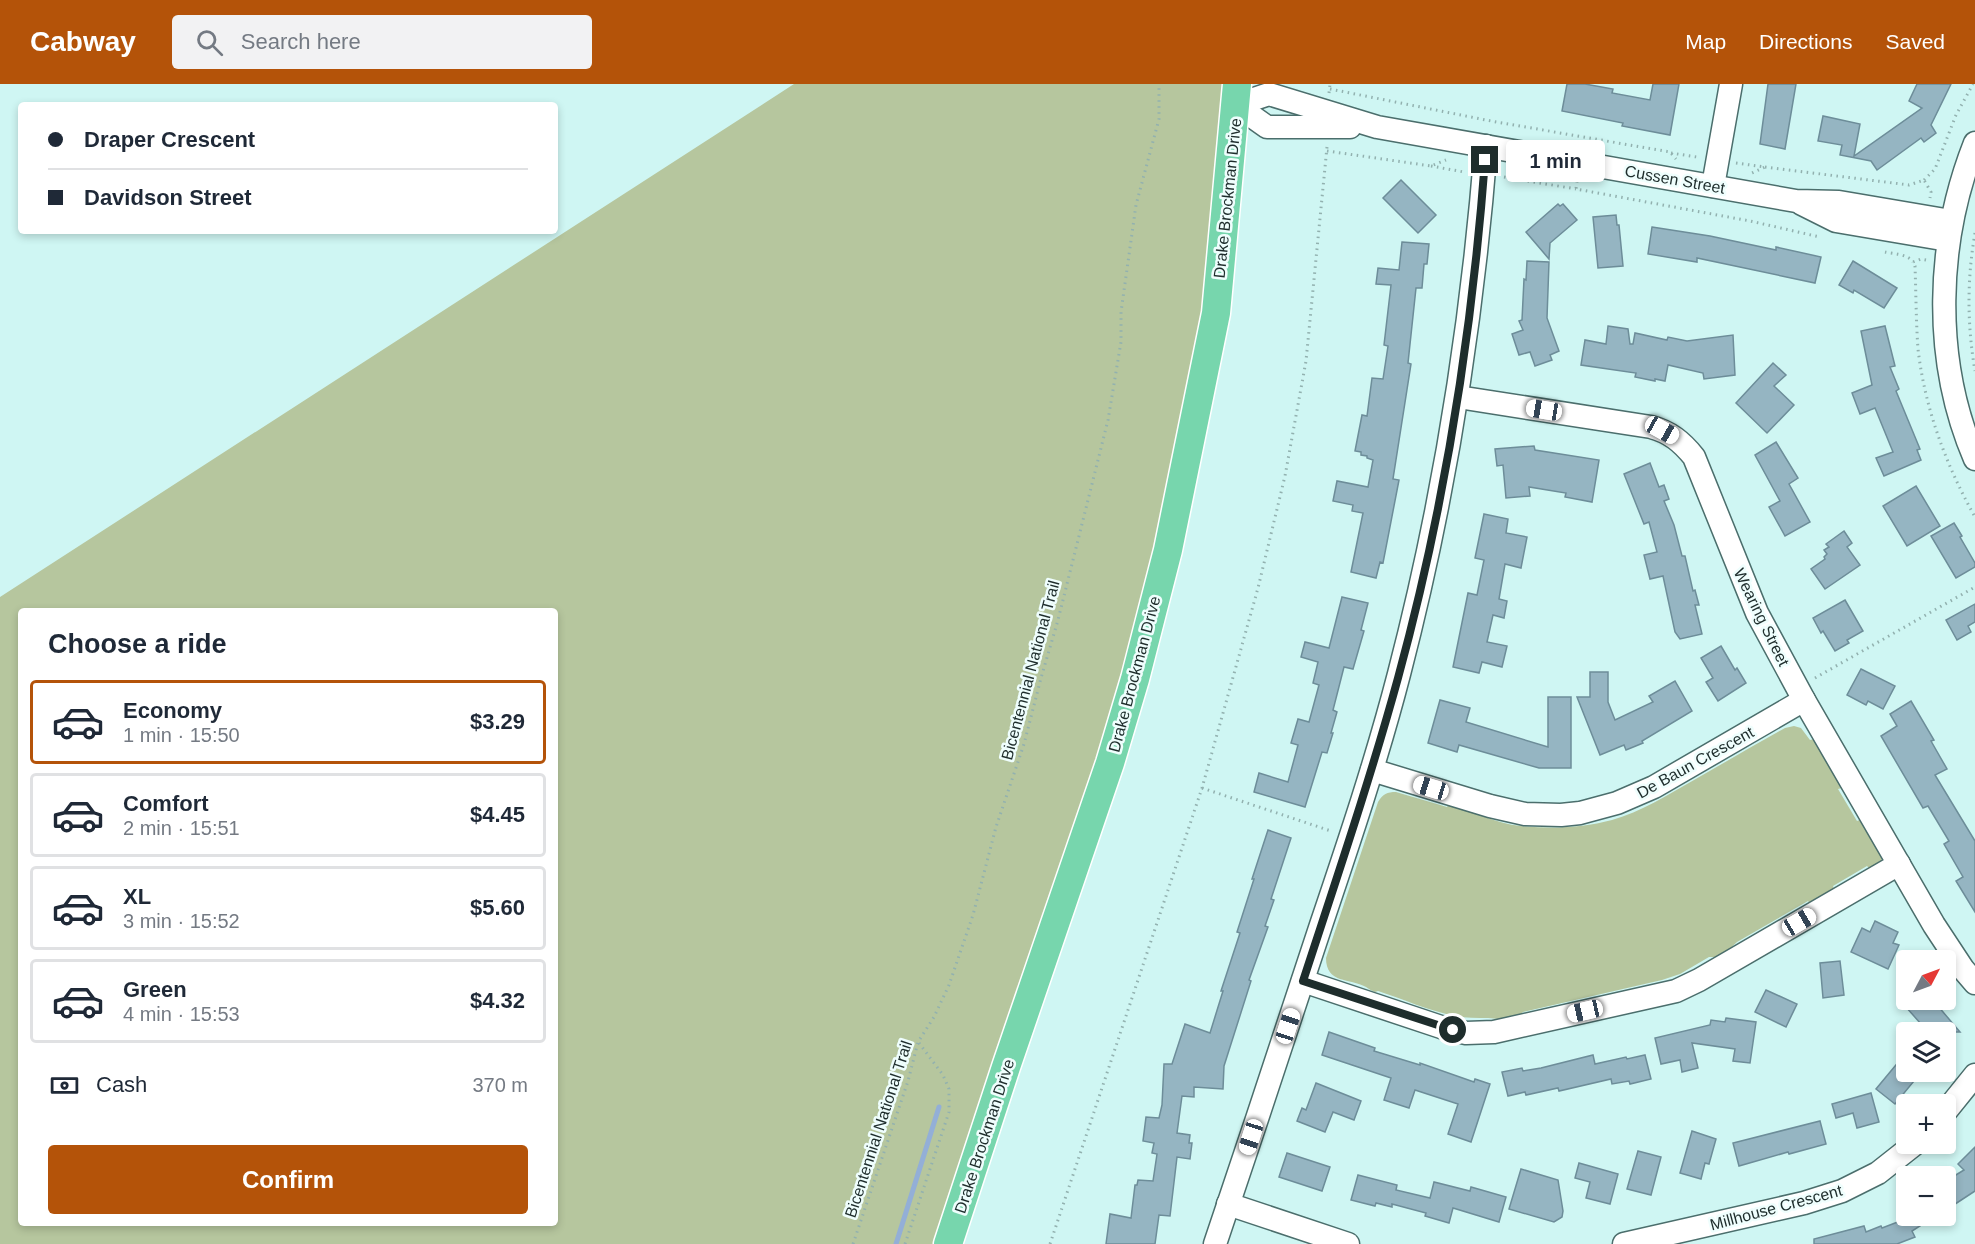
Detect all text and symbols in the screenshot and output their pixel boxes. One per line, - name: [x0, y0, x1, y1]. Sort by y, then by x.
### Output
- search box: [172, 15, 592, 69]
- text: Cabway: [30, 26, 136, 57]
- icon: search: [193, 26, 226, 59]
- text: Search here: [241, 29, 361, 54]
- text: Map: [1685, 30, 1726, 53]
- text: Directions: [1759, 30, 1852, 53]
- text: Saved: [1885, 30, 1945, 53]
- street label: Drake Brockman Drive: [1211, 117, 1244, 279]
- text: Draper Crescent: [84, 127, 255, 152]
- callout: 1 min: [1506, 139, 1605, 181]
- route end: [1471, 146, 1498, 173]
- text: 1 min: [1529, 150, 1582, 172]
- street label: Cussen Street: [1624, 162, 1727, 197]
- text: Davidson Street: [84, 185, 252, 210]
- car: [1525, 398, 1563, 422]
- car: [1642, 413, 1682, 447]
- street label: Wearing Street: [1731, 566, 1793, 669]
- street label: Bicentennial National Trail: [998, 579, 1063, 762]
- street label: Drake Brockman Drive: [1105, 594, 1164, 754]
- text: Choose a ride: [48, 629, 227, 659]
- icon: car: [51, 695, 105, 749]
- text: Economy: [123, 698, 222, 723]
- text: $3.29: [470, 709, 525, 734]
- street label: De Baun Crescent: [1634, 723, 1757, 802]
- text: 1 min · 15:50: [123, 724, 240, 746]
- car: [1411, 774, 1451, 802]
- icon: car: [51, 788, 105, 842]
- text: Comfort: [123, 791, 209, 816]
- text: $4.45: [470, 802, 525, 827]
- text: 2 min · 15:51: [123, 817, 240, 839]
- icon: car: [51, 881, 105, 935]
- text: XL: [123, 884, 151, 909]
- text: $5.60: [470, 895, 525, 920]
- car: [1779, 905, 1819, 939]
- text: 3 min · 15:52: [123, 910, 240, 932]
- north arrow: [1896, 950, 1956, 1010]
- map controls: [1896, 950, 1956, 1226]
- icon: car: [51, 974, 105, 1028]
- text: Green: [123, 977, 187, 1002]
- text: $4.32: [470, 988, 525, 1013]
- car: [1565, 998, 1605, 1024]
- text: 4 min · 15:53: [123, 1003, 240, 1025]
- car: [1274, 1006, 1302, 1046]
- route start: [1439, 1016, 1466, 1043]
- button: layers: [1896, 1022, 1956, 1082]
- street label: Bicentennial National Trail: [842, 1039, 915, 1220]
- street label: Drake Brockman Drive: [952, 1057, 1017, 1215]
- icon: cash: [48, 1069, 81, 1102]
- text: Cash: [96, 1072, 147, 1097]
- text: 370 m: [472, 1074, 528, 1096]
- button: +: [1896, 1094, 1956, 1154]
- car: [1237, 1117, 1265, 1157]
- button: Confirm: [48, 1145, 528, 1214]
- button: −: [1896, 1166, 1956, 1226]
- street label: Millhouse Crescent: [1708, 1182, 1845, 1233]

